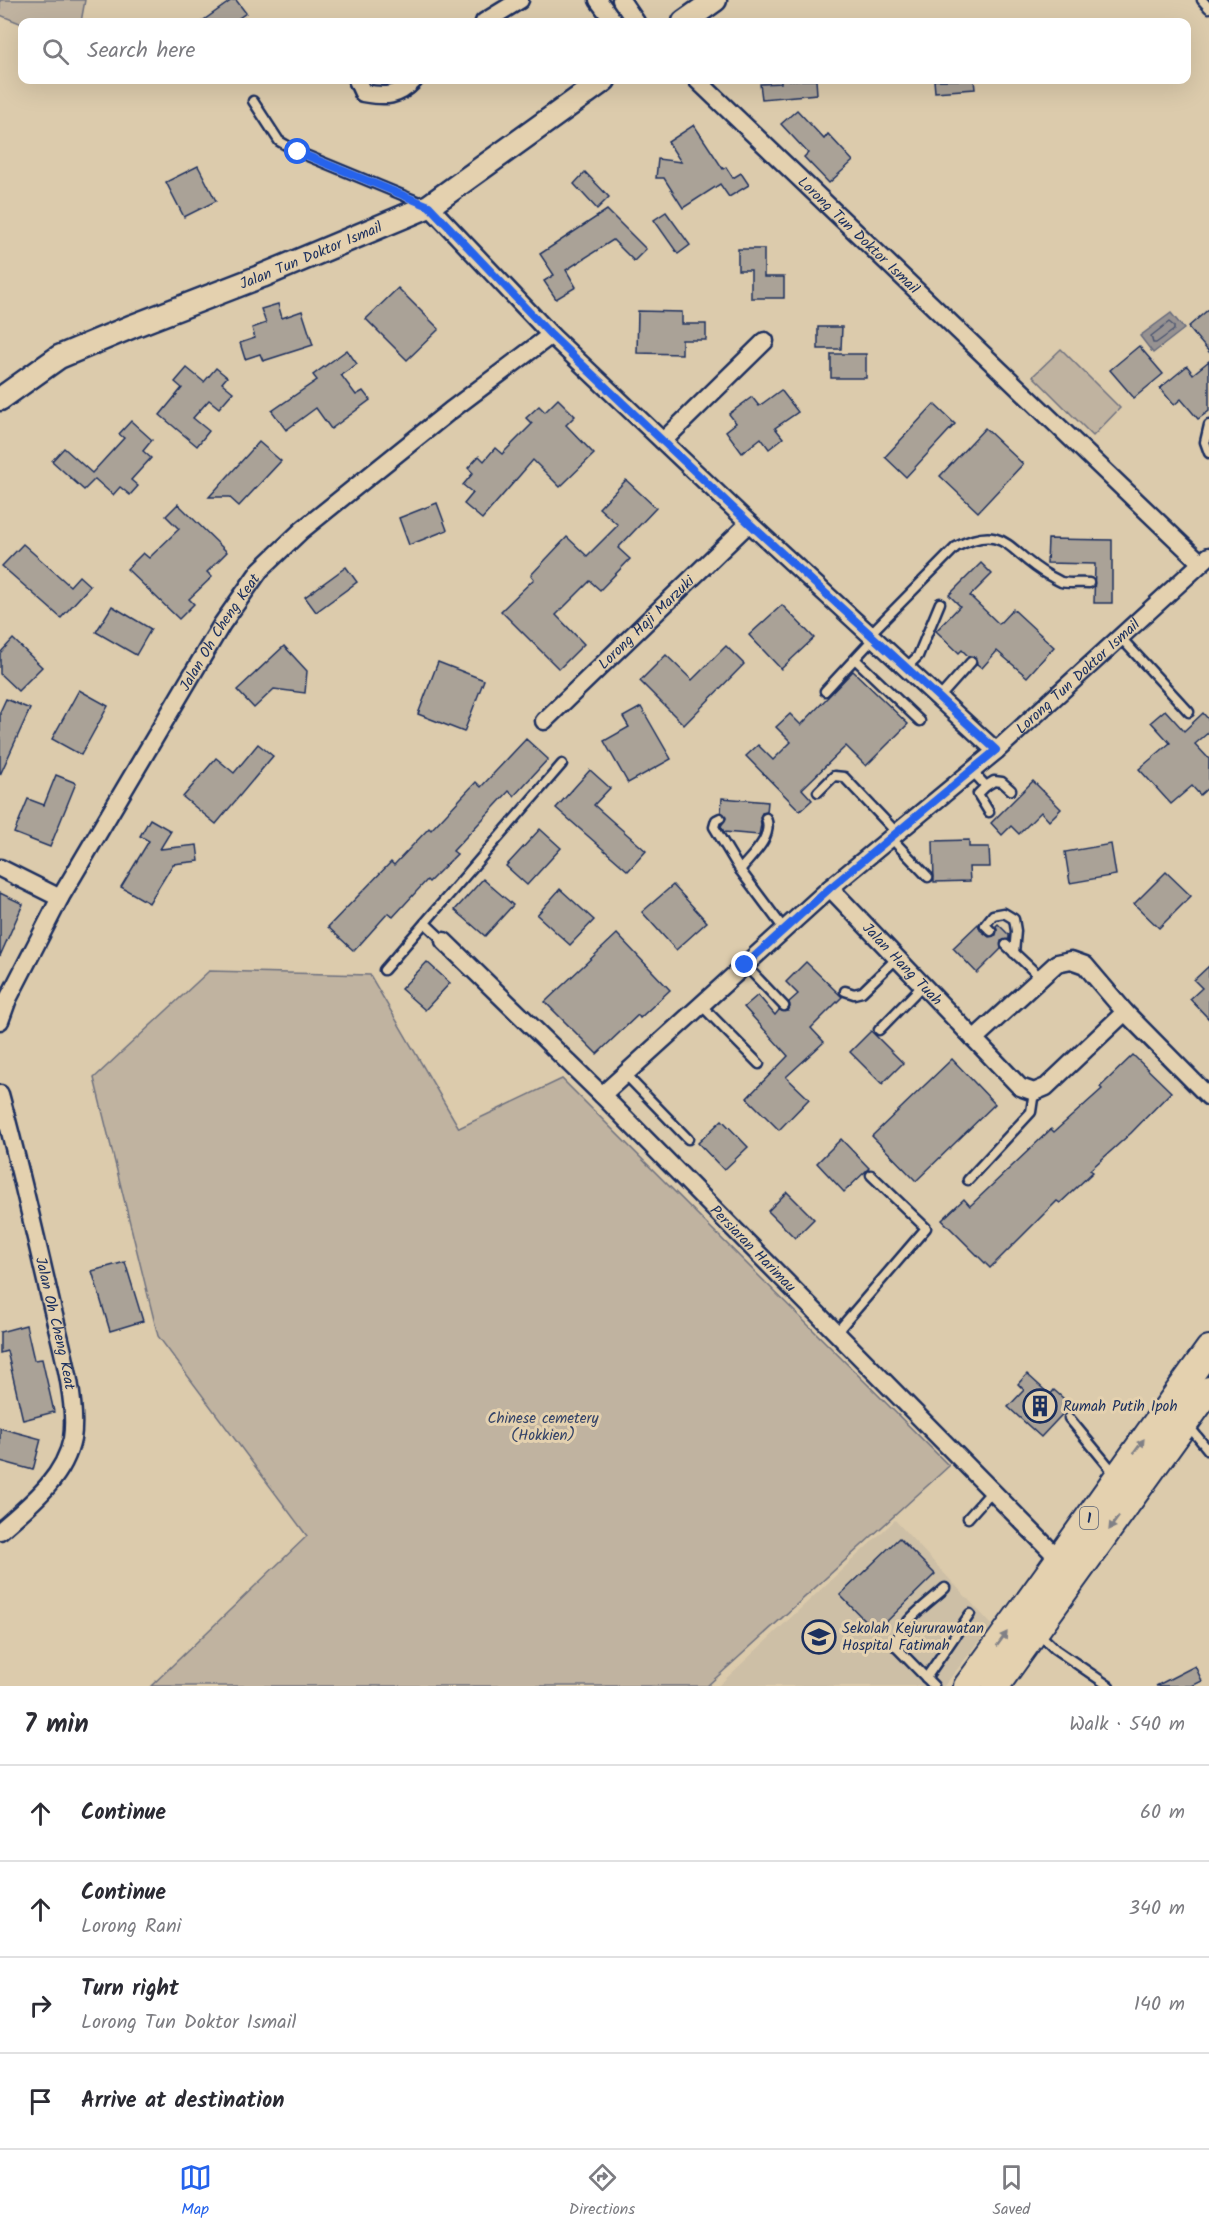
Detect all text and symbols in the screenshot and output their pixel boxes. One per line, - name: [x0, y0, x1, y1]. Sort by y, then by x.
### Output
- search box: [18, 18, 1191, 84]
- text: Search here: [87, 34, 195, 69]
- icon: search: [39, 35, 72, 68]
- route start: [284, 138, 310, 164]
- street label: Lorong Tun Doktor Ismail: [791, 171, 925, 301]
- street label: Jalan Tun Doktor Ismail: [236, 216, 387, 297]
- street label: Jalan Oh Cheng Keat: [174, 569, 267, 696]
- street label: Lorong Haji Marzuki: [593, 569, 702, 676]
- street label: Lorong Tun Doktor Ismail: [1011, 613, 1146, 740]
- street label: Jalan Hang Tuah: [856, 917, 948, 1012]
- route end: [731, 951, 757, 977]
- street label: Persiaran Harimau: [704, 1200, 801, 1298]
- street label: Jalan Oh Cheng Keat: [28, 1255, 81, 1392]
- building icon: Rumah Putih Ipoh: [1022, 1388, 1058, 1424]
- place label: Rumah Putih Ipoh: [1063, 1395, 1177, 1419]
- park label: Chinese cemetery (Hokkien): [487, 1407, 600, 1448]
- one-way arrow: [1133, 1438, 1145, 1454]
- road number: 1: [1080, 1507, 1098, 1529]
- one-way arrow: [1108, 1515, 1120, 1531]
- place label: Sekolah Kejururawatan Hospital Fatimah: [842, 1617, 984, 1658]
- school or university icon: Sekolah Kejururawatan Hospital Fatimah: [801, 1619, 837, 1655]
- one-way arrow: [996, 1631, 1008, 1647]
- text: 7 min: [24, 1704, 89, 1746]
- text: Walk · 540 m: [1069, 1709, 1185, 1741]
- text: Continue: [81, 1796, 166, 1831]
- icon: ahead: [24, 1797, 57, 1830]
- text: 60 m: [1140, 1797, 1185, 1829]
- text: Continue: [81, 1876, 166, 1911]
- icon: ahead: [24, 1893, 57, 1926]
- text: 340 m: [1129, 1893, 1185, 1925]
- text: Lorong Rani: [81, 1911, 181, 1943]
- text: Turn right: [81, 1972, 179, 2007]
- icon: right: [24, 1989, 57, 2022]
- text: 140 m: [1134, 1989, 1185, 2021]
- text: Lorong Tun Doktor Ismail: [81, 2007, 296, 2039]
- text: Arrive at destination: [81, 2084, 284, 2119]
- icon: arrive: [24, 2085, 57, 2118]
- tab: Map: [179, 2161, 212, 2222]
- tab: Directions: [569, 2161, 635, 2222]
- tab: Saved: [992, 2161, 1030, 2222]

